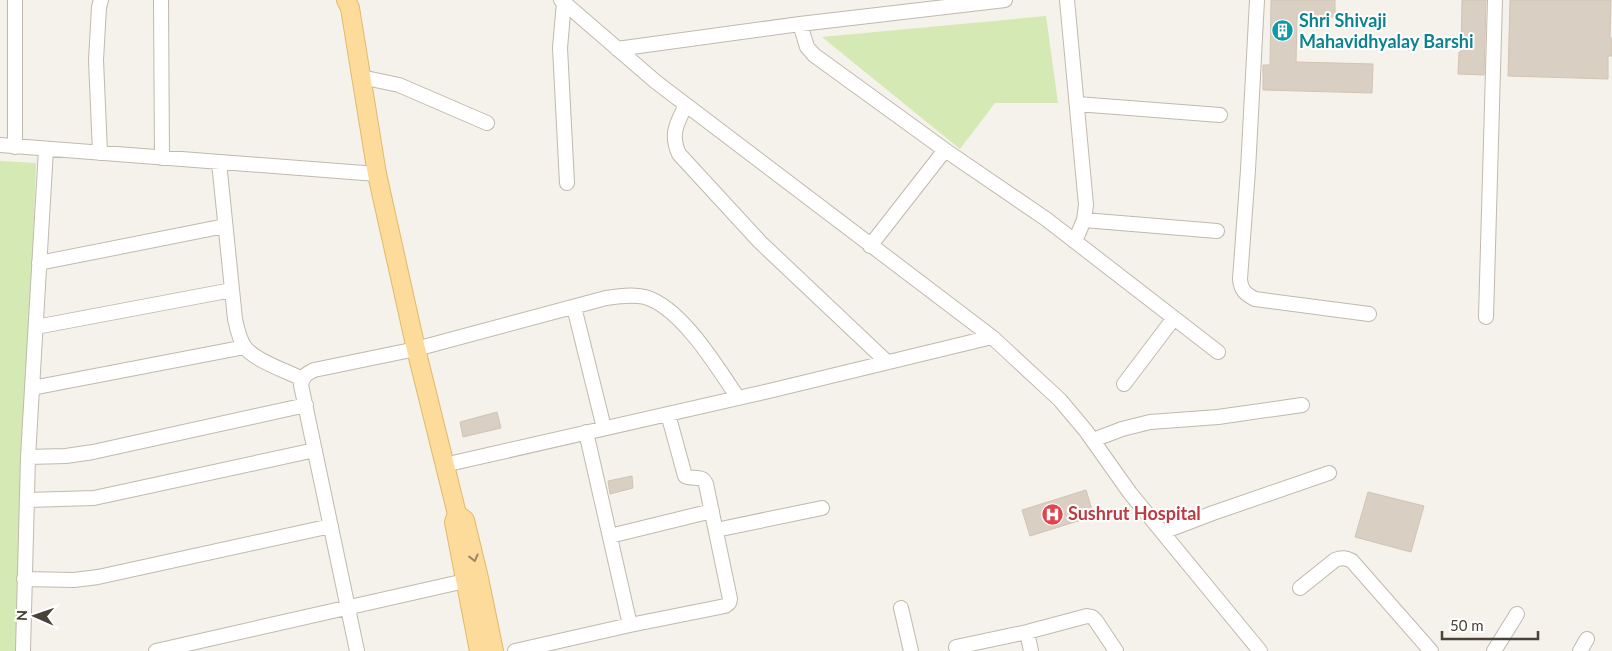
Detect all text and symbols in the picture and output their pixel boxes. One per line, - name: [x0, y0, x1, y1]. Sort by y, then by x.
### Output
- place label: Shri Shivaji Mahavidhyalay Barshi: [1299, 9, 1474, 52]
- building icon: Shri Shivaji Mahavidhyalay Barshi: [1271, 19, 1295, 43]
- hospital icon: Sushrut Hospital: [1040, 502, 1064, 526]
- place label: Sushrut Hospital: [1068, 502, 1201, 524]
- one-way arrow: [468, 553, 479, 562]
- north arrow: [10, 591, 60, 641]
- scale bar: [1442, 608, 1538, 640]
- text: N: [13, 610, 30, 621]
- text: 50 m: [1450, 616, 1484, 634]

